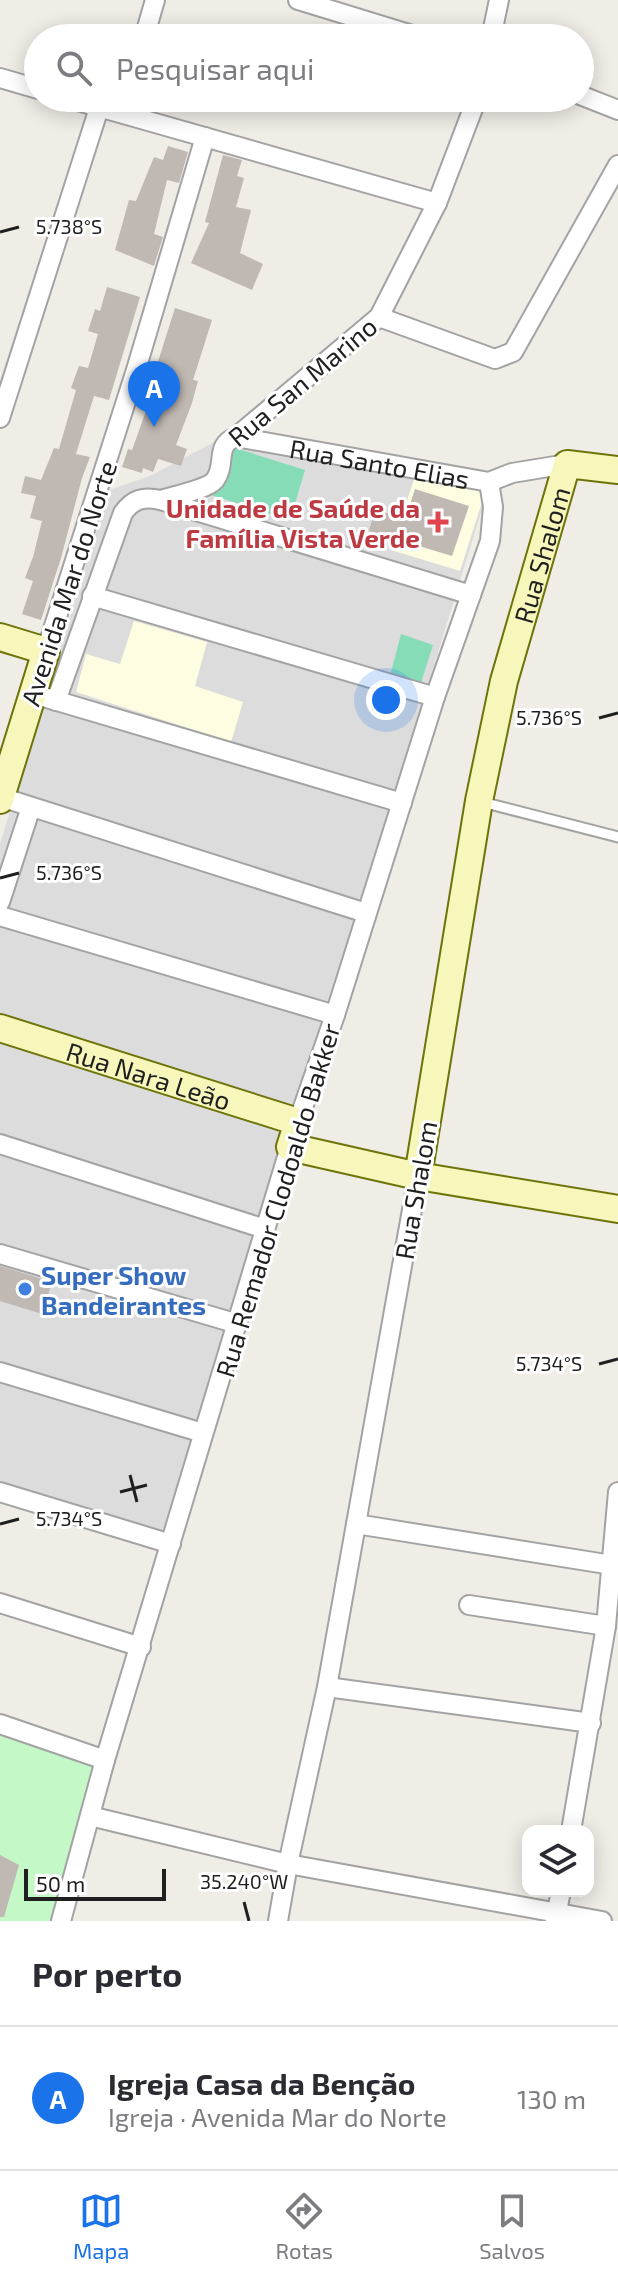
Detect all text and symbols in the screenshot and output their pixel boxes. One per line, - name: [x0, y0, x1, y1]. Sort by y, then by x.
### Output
- search box: [24, 24, 594, 112]
- icon: search: [52, 46, 96, 90]
- text: Pesquisar aqui: [116, 50, 314, 86]
- text: 5.738°S: [36, 214, 102, 238]
- street label: Rua San Marino: [221, 310, 383, 452]
- pin: A: [128, 361, 180, 427]
- street label: Rua Santo Elias: [288, 431, 472, 494]
- street label: Avenida Mar do Norte: [14, 457, 122, 709]
- street label: Rua Shalom: [506, 483, 575, 626]
- place label: Unidade de Saúde da Família Vista Verde: [166, 492, 420, 553]
- marker: Unidade de Saúde da Família Vista Verde: [427, 511, 449, 533]
- your location: [366, 680, 406, 720]
- text: 5.736°S: [516, 705, 582, 729]
- text: 5.736°S: [36, 860, 102, 884]
- street label: Rua Remador Clodoaldo Bakker: [208, 1019, 346, 1381]
- street label: Rua Nara Leão: [63, 1035, 235, 1115]
- street label: Rua Shalom: [388, 1118, 442, 1262]
- place label: Super Show Bandeirantes: [41, 1259, 206, 1320]
- marker: Super Show Bandeirantes: [16, 1280, 34, 1298]
- text: 5.734°S: [516, 1351, 582, 1375]
- text: 5.734°S: [36, 1506, 102, 1530]
- map controls: [522, 1825, 594, 1897]
- button: layers: [522, 1825, 594, 1897]
- scale bar: [24, 1865, 166, 1901]
- text: 35.240°W: [200, 1869, 288, 1893]
- text: 50 m: [36, 1870, 85, 1896]
- text: Por perto: [32, 1953, 182, 1994]
- text: Igreja Casa da Benção: [108, 2065, 416, 2101]
- text: A: [50, 2083, 66, 2114]
- text: 130 m: [517, 2083, 586, 2114]
- text: Igreja · Avenida Mar do Norte: [108, 2101, 447, 2132]
- tab: Mapa: [73, 2189, 129, 2263]
- tab: Rotas: [275, 2189, 333, 2263]
- tab: Salvos: [479, 2189, 545, 2263]

